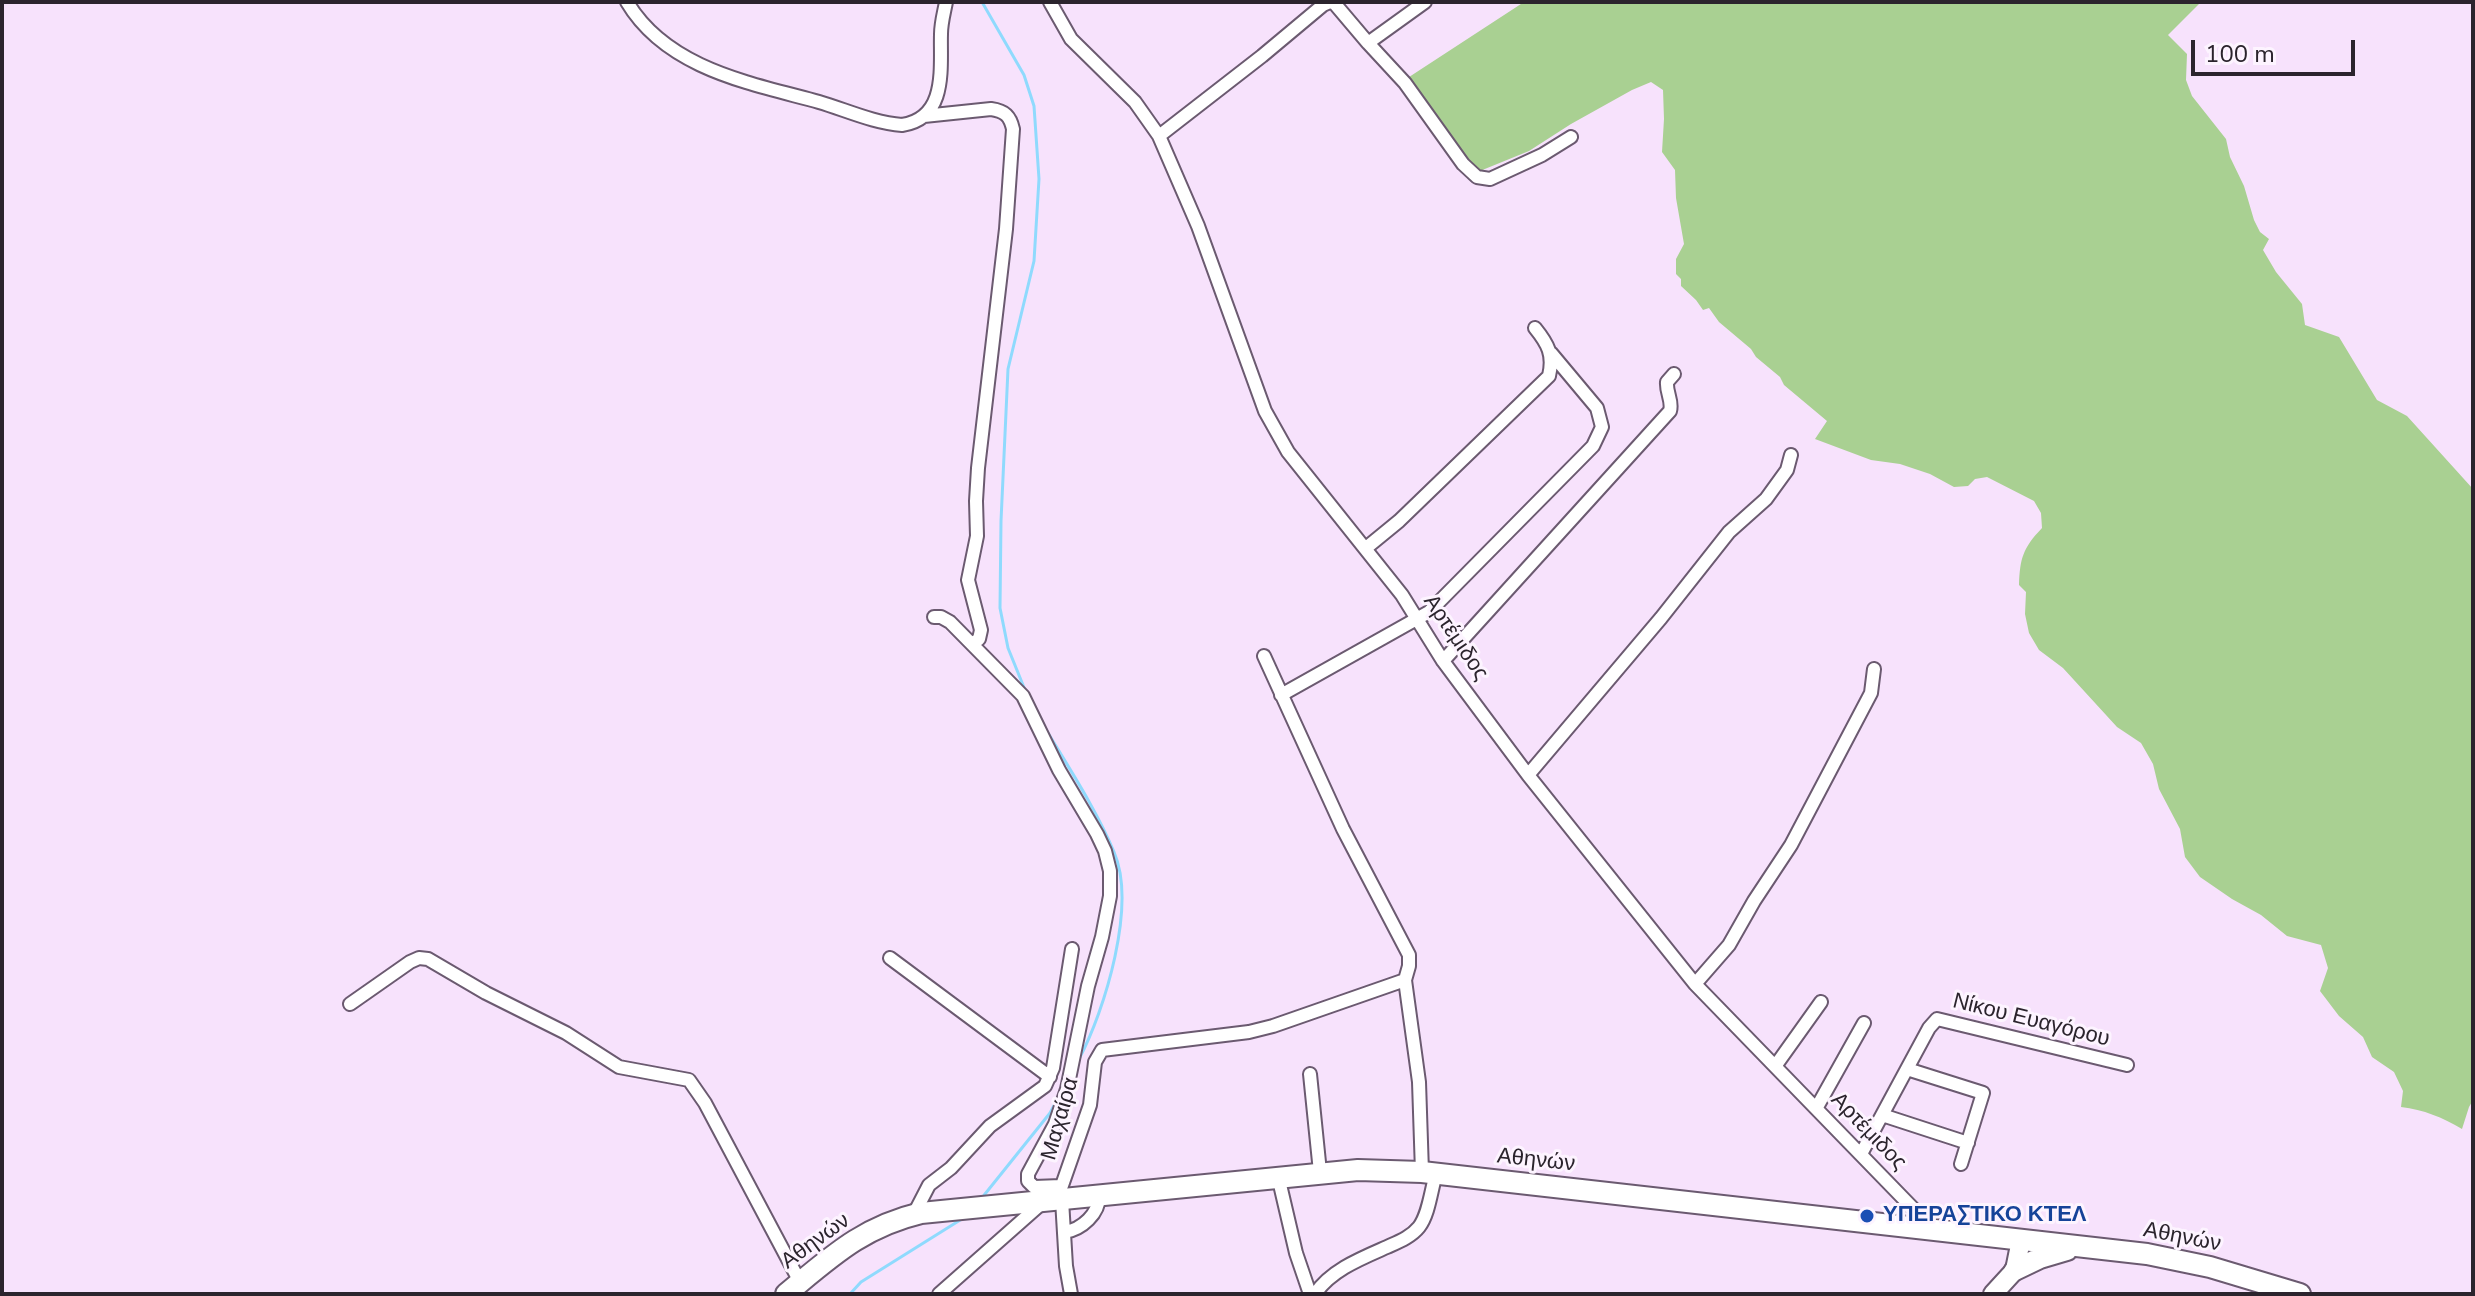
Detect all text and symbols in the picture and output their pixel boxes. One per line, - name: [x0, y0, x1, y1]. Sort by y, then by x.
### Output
- scale bar: [2195, 24, 2359, 74]
- text: 100 m: [2205, 38, 2275, 70]
- street label: Αρτέμιδος: [1417, 590, 1493, 686]
- street label: Νίκου Ευαγόρου: [1950, 989, 2112, 1053]
- street label: Μαχαίρα: [1037, 1075, 1085, 1163]
- street label: Αρτέμιδος: [1825, 1088, 1911, 1176]
- street label: Αθηνών: [1496, 1144, 1576, 1178]
- place label: ΥΠΕΡΑΣΤΙΚΟ ΚΤΕΛ: [1883, 1203, 2087, 1229]
- marker: ΥΠΕΡΑΣΤΙΚΟ ΚΤΕΛ: [1858, 1207, 1876, 1225]
- street label: Αθηνών: [777, 1208, 855, 1276]
- street label: Αθηνών: [2141, 1218, 2223, 1258]

